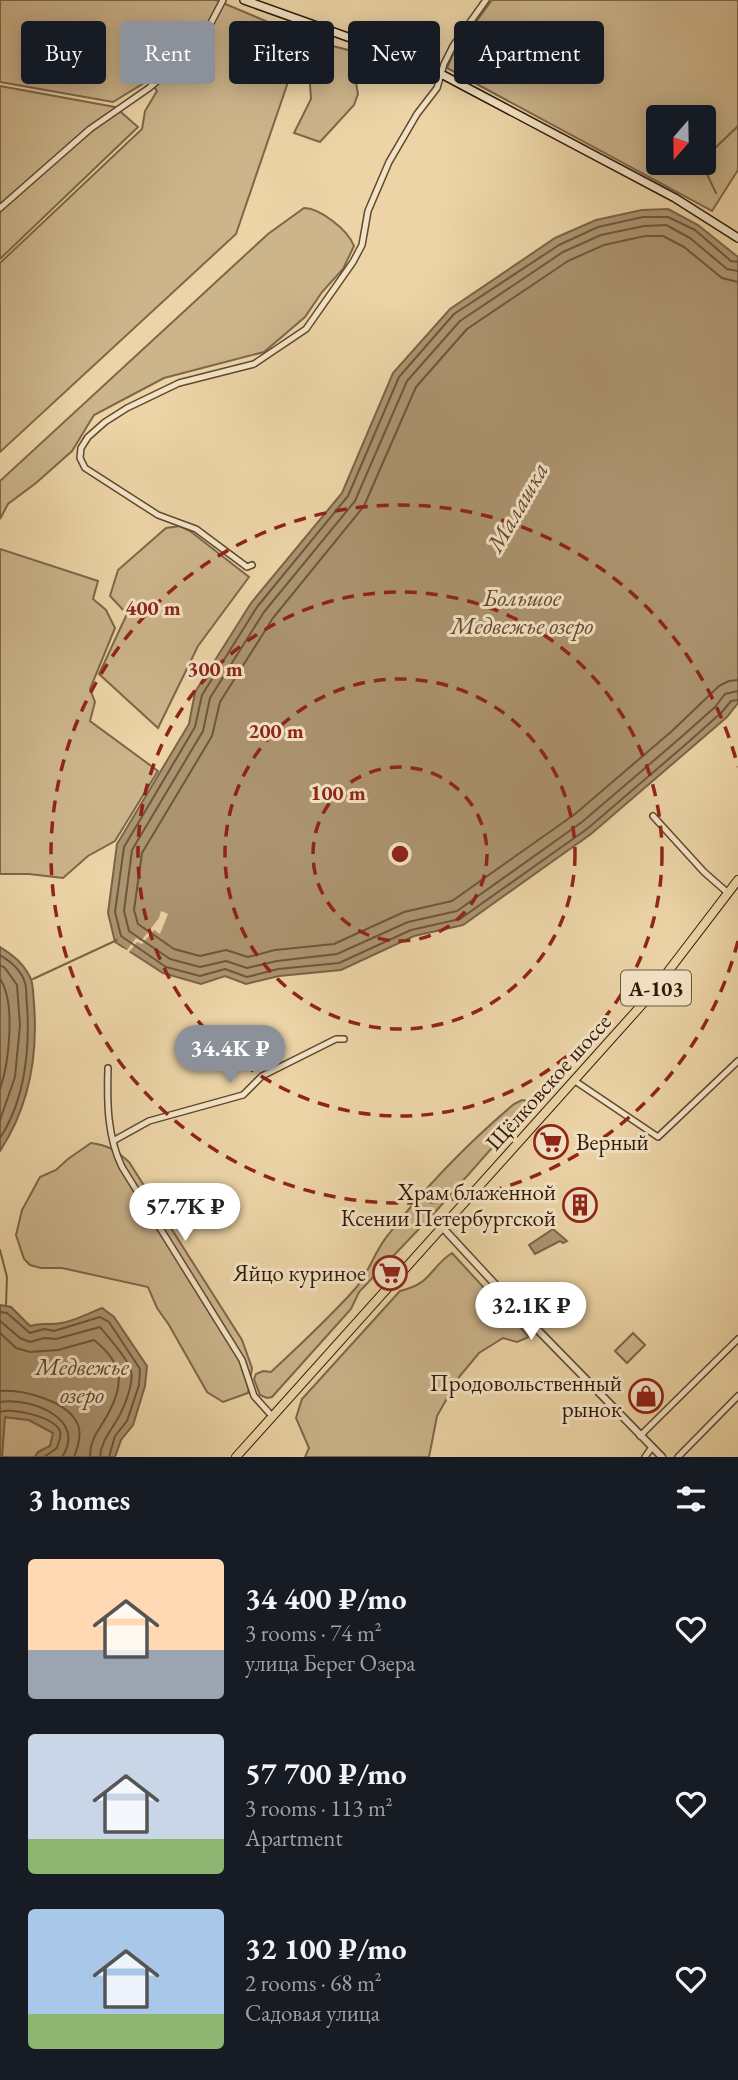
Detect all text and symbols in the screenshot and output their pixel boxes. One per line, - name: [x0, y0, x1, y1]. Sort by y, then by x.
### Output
- chip: Buy: [21, 21, 106, 84]
- chip: Rent: [120, 21, 215, 84]
- chip: Filters: [229, 21, 334, 84]
- chip: New: [348, 21, 440, 84]
- chip: Apartment: [454, 21, 604, 84]
- north arrow: [646, 105, 716, 175]
- map controls: [646, 105, 716, 175]
- water label: Малашка: [478, 457, 555, 559]
- water label: Большое Медвежье озеро: [449, 582, 593, 641]
- text: 400 m: [125, 594, 181, 621]
- text: 300 m: [187, 655, 243, 682]
- text: 200 m: [248, 717, 304, 744]
- text: 100 m: [310, 779, 366, 806]
- centre of rings: [388, 842, 412, 866]
- road number: А-103: [621, 970, 691, 1006]
- street label: Щёлковское шоссе: [479, 1007, 617, 1157]
- pin: 34.4K ₽: [165, 1026, 295, 1085]
- text: 34.4K ₽: [190, 1033, 270, 1063]
- supermarket icon: Верный: [532, 1123, 570, 1161]
- place label: Верный: [576, 1127, 649, 1157]
- place label: Храм блаженной Ксении Петербургской: [341, 1177, 556, 1233]
- pin: 57.7K ₽: [120, 1184, 250, 1243]
- building icon: Храм блаженной Ксении Петербургской: [561, 1186, 599, 1224]
- text: 57.7K ₽: [145, 1191, 225, 1221]
- supermarket icon: Яйцо куриное: [371, 1254, 409, 1292]
- place label: Яйцо куриное: [232, 1258, 366, 1288]
- pin: 32.1K ₽: [466, 1282, 596, 1342]
- text: 32.1K ₽: [491, 1290, 571, 1320]
- water label: Медвежье озеро: [33, 1351, 130, 1410]
- place label: Продовольственный рынок: [430, 1368, 622, 1424]
- shop icon: Продовольственный рынок: [627, 1377, 665, 1415]
- text: 3 homes: [28, 1480, 130, 1519]
- icon: filters: [672, 1480, 710, 1518]
- text: 34 400 ₽/mo: [245, 1579, 407, 1618]
- icon: home: [84, 1587, 168, 1671]
- icon: heart: [672, 1610, 710, 1648]
- text: 3 rooms · 74 m²: [245, 1618, 382, 1648]
- text: улица Берег Озера: [245, 1648, 415, 1678]
- text: 57 700 ₽/mo: [245, 1754, 407, 1793]
- icon: home: [84, 1762, 168, 1846]
- icon: heart: [672, 1785, 710, 1823]
- text: 3 rooms · 113 m²: [245, 1793, 393, 1823]
- text: Apartment: [245, 1823, 343, 1853]
- text: 32 100 ₽/mo: [245, 1929, 407, 1968]
- icon: home: [84, 1937, 168, 2021]
- icon: heart: [672, 1960, 710, 1998]
- text: 2 rooms · 68 m²: [245, 1968, 382, 1998]
- text: Садовая улица: [245, 1998, 380, 2028]

